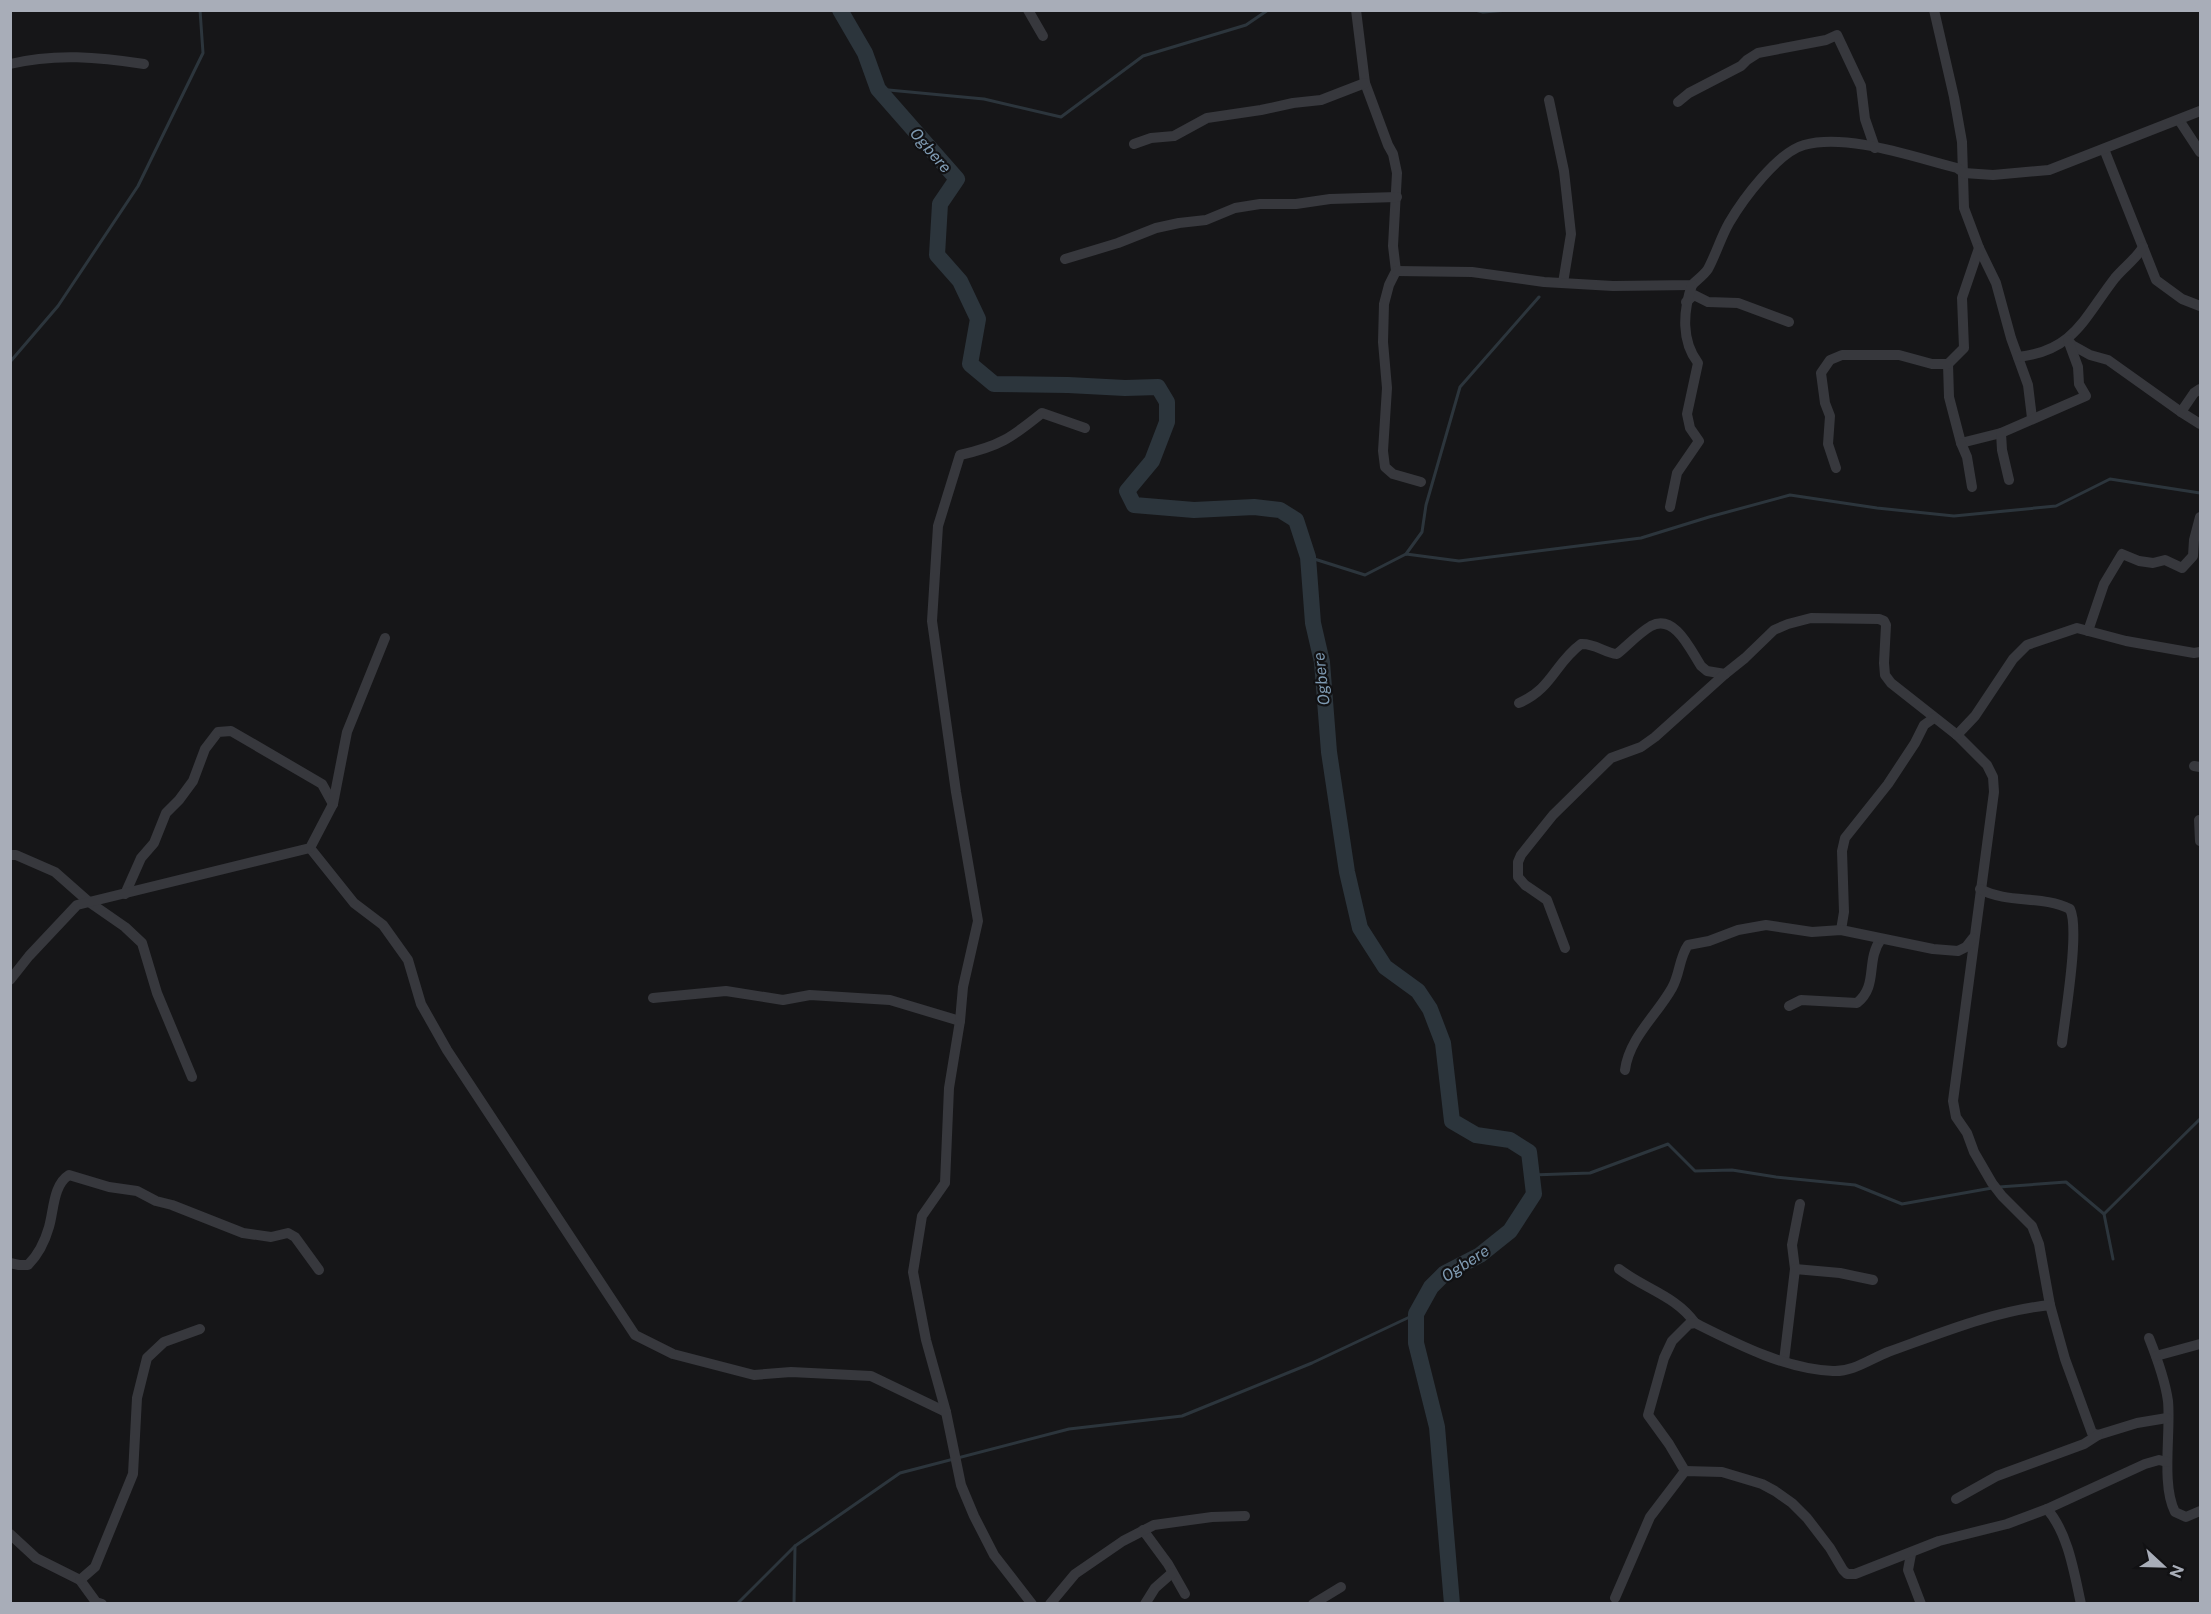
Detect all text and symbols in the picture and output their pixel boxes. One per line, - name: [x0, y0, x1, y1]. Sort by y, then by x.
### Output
- water label: Ogbere: [906, 124, 955, 177]
- water label: Ogbere: [1309, 651, 1334, 706]
- water label: Ogbere: [1438, 1241, 1493, 1286]
- north arrow: [2133, 1536, 2193, 1596]
- text: N: [2165, 1562, 2188, 1581]

